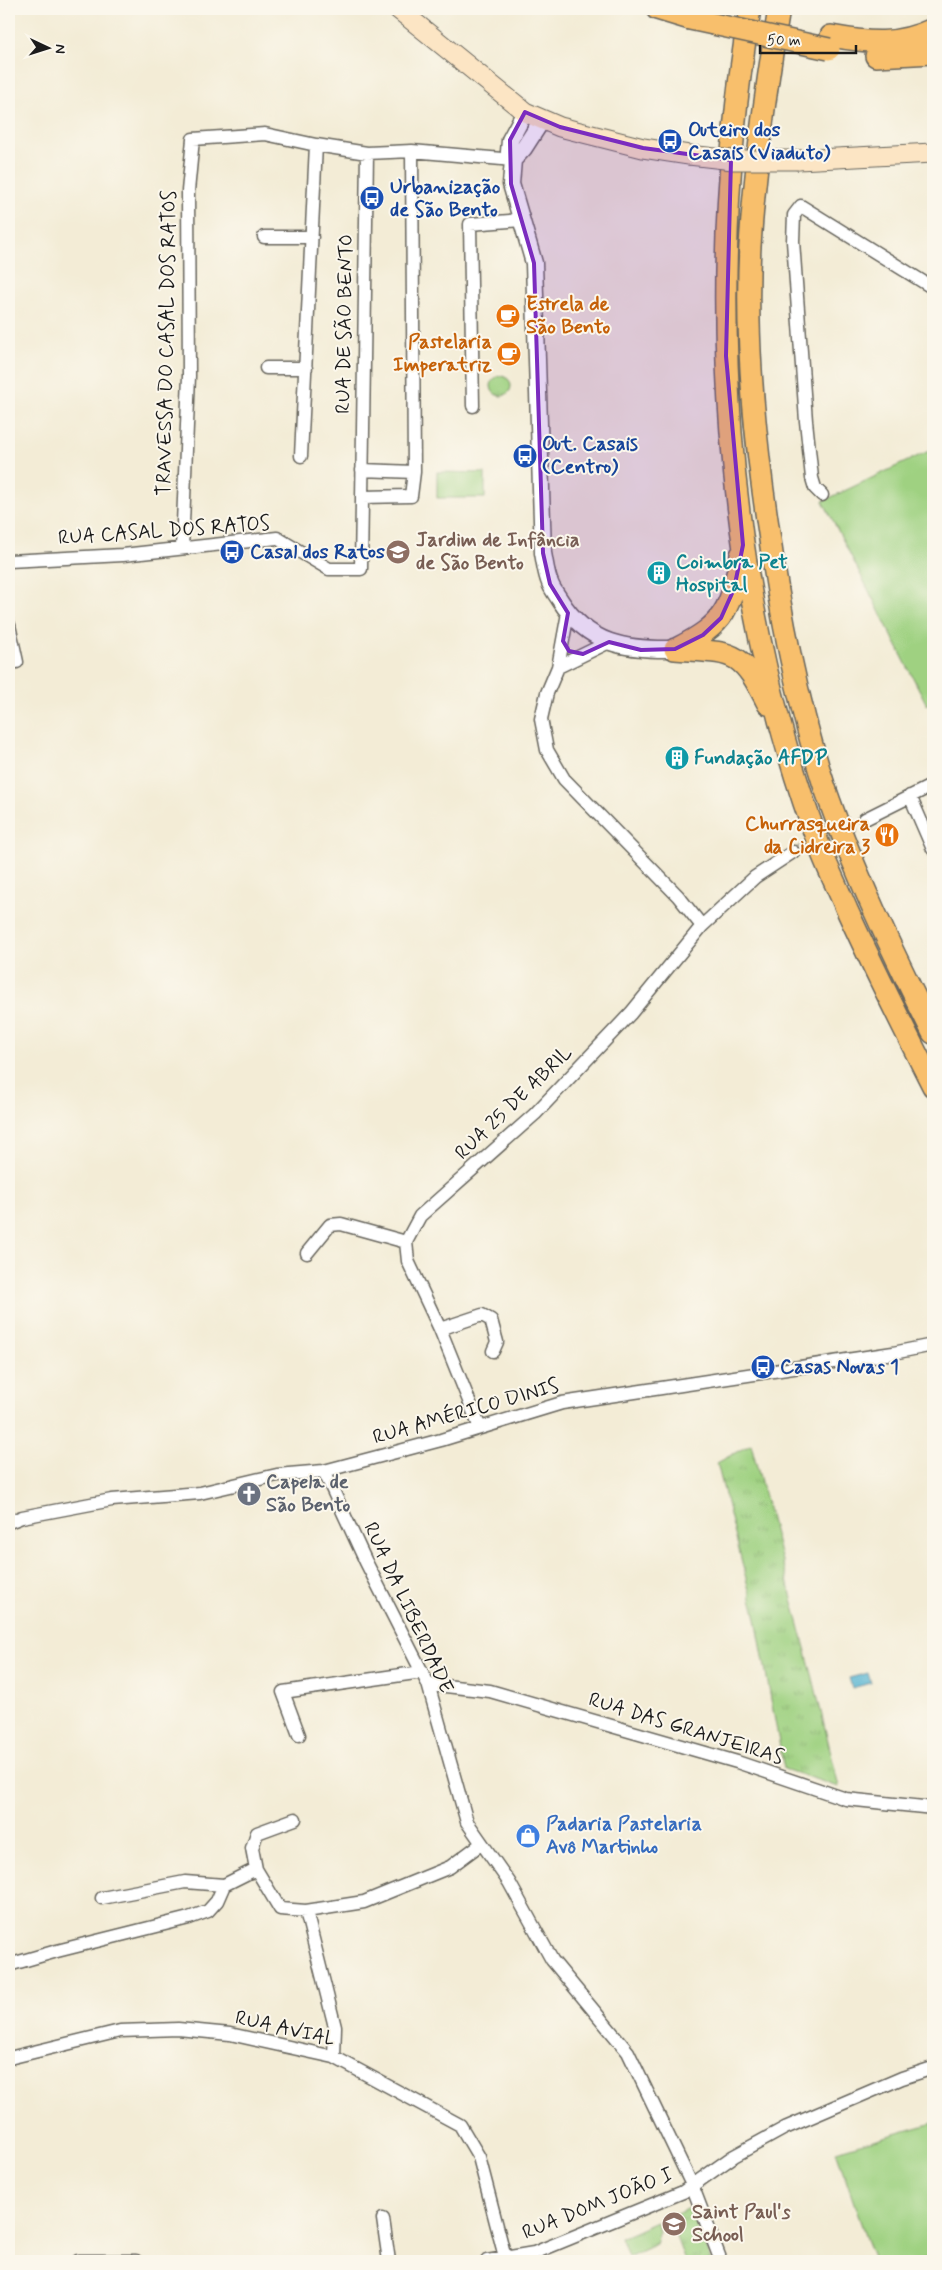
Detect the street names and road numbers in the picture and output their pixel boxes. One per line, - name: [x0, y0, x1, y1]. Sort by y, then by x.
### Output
- street label: TRAVESSA DO CASAL DOS RATOS: [151, 190, 183, 496]
- street label: RUA DE SÃO BENTO: [330, 234, 360, 414]
- street label: RUA CASAL DOS RATOS: [57, 510, 271, 552]
- street label: RUA 25 DE ABRIL: [449, 1040, 579, 1166]
- street label: RUA AMÉRICO DINIS: [370, 1373, 562, 1451]
- street label: RUA DA LIBERDADE: [356, 1518, 460, 1698]
- street label: RUA DAS GRANJEIRAS: [585, 1686, 787, 1772]
- street label: RUA AVIAL: [232, 2004, 338, 2054]
- street label: RUA DOM JOÃO I: [518, 2161, 678, 2247]

